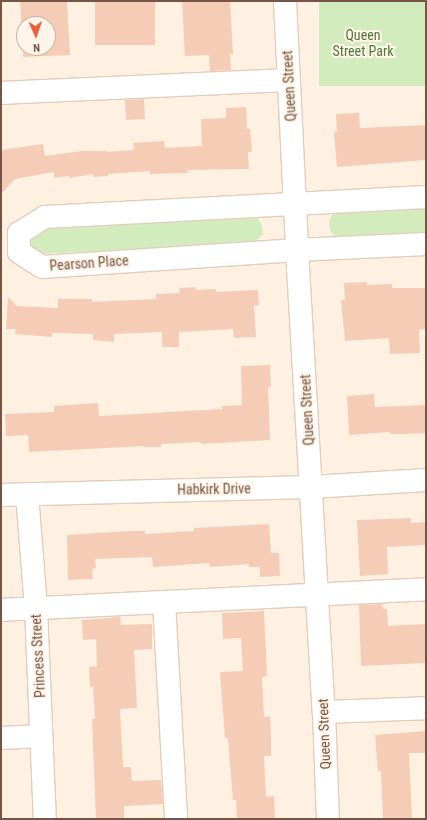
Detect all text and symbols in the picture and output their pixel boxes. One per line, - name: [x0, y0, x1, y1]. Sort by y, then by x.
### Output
- north arrow: [16, 16, 56, 56]
- park label: Queen Street Park: [333, 27, 393, 60]
- text: N: [33, 41, 40, 54]
- street label: Queen Street: [279, 50, 299, 122]
- street label: Pearson Place: [49, 252, 129, 274]
- street label: Queen Street: [297, 374, 317, 446]
- street label: Habkirk Drive: [177, 480, 251, 498]
- street label: Princess Street: [27, 614, 49, 698]
- street label: Queen Street: [314, 698, 334, 770]

